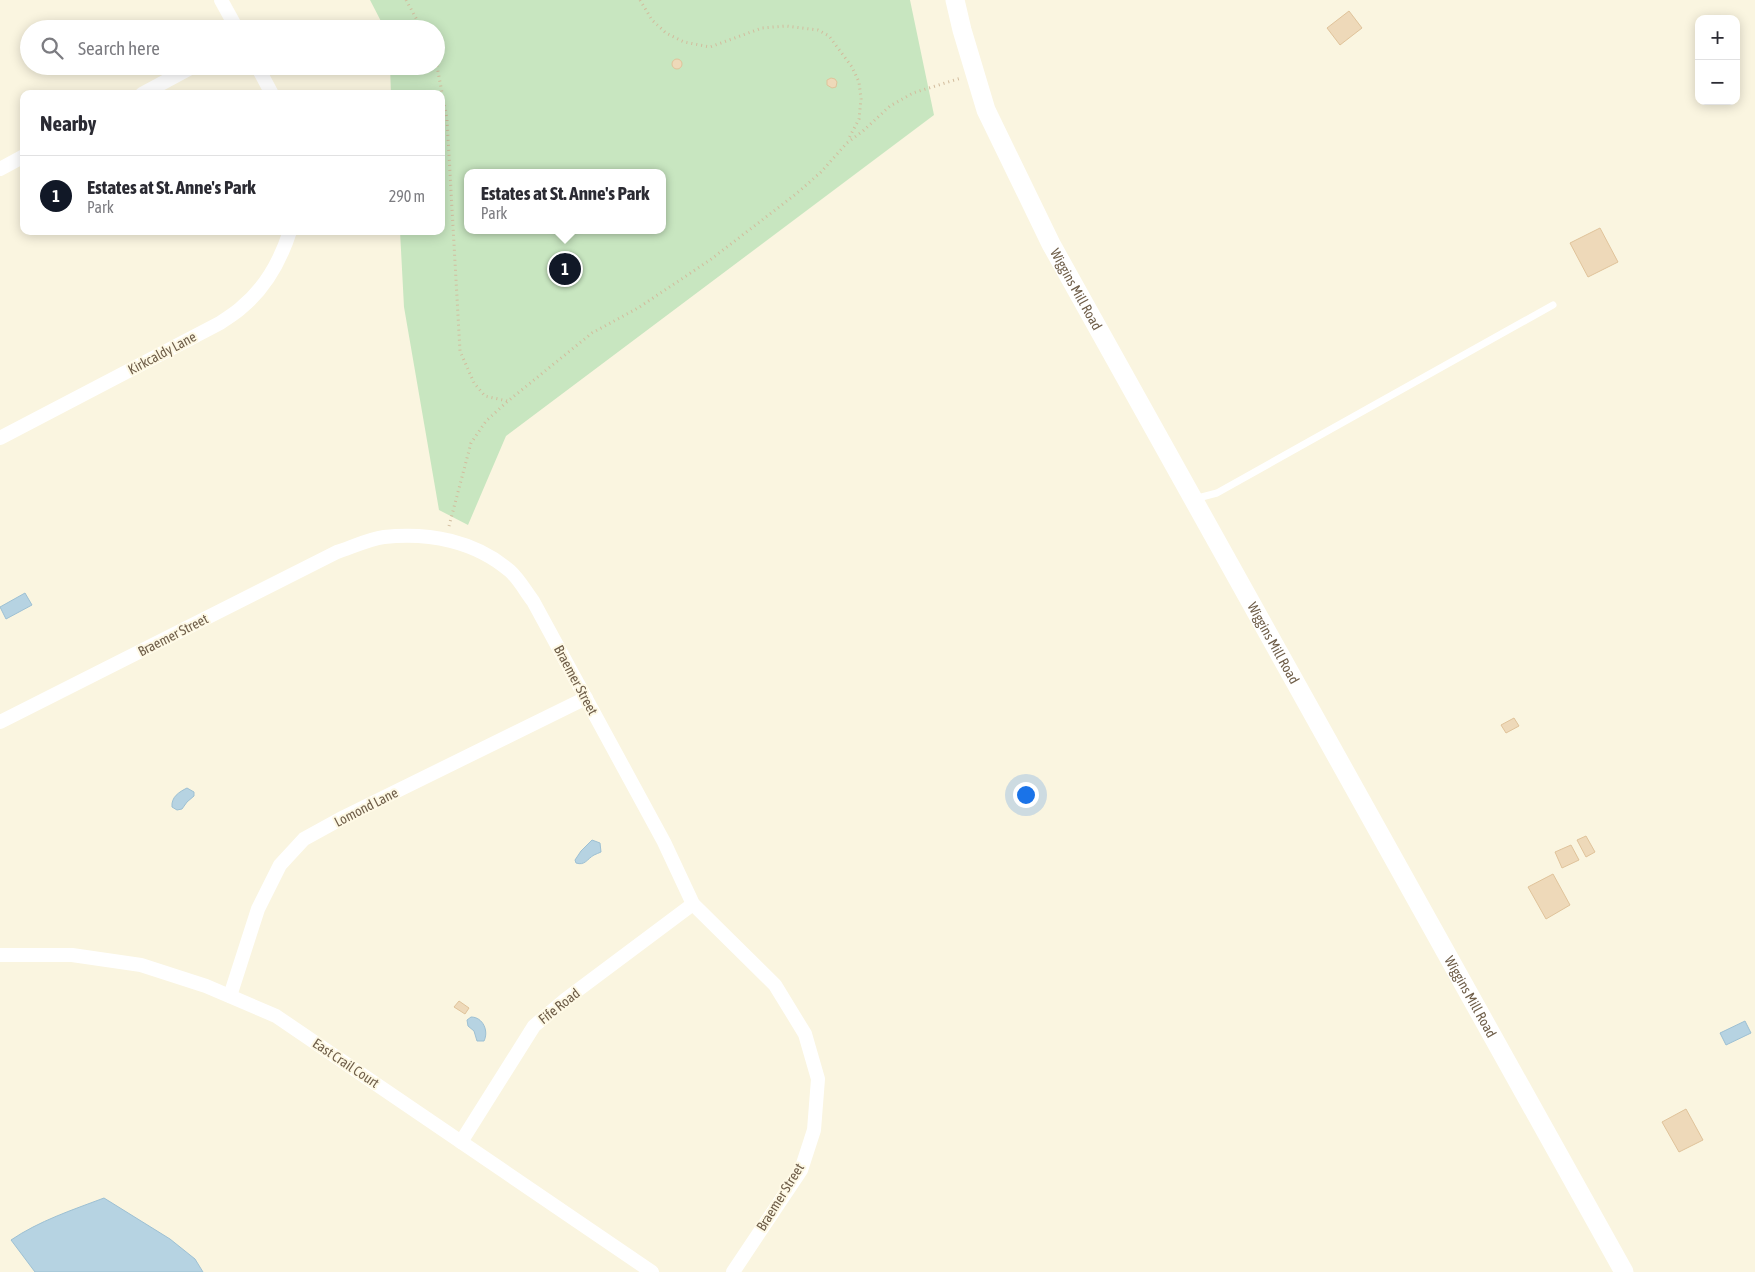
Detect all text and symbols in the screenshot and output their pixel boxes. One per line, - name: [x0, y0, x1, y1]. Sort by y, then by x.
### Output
- map controls: [1695, 15, 1740, 105]
- button: +: [1695, 15, 1740, 60]
- search box: [20, 20, 445, 75]
- icon: search: [38, 34, 66, 62]
- text: Search here: [78, 37, 160, 59]
- button: −: [1695, 60, 1740, 105]
- text: Nearby: [40, 111, 96, 135]
- popup: [464, 169, 666, 234]
- text: Estates at St. Anne's Park: [87, 176, 256, 198]
- text: Estates at St. Anne's Park: [481, 182, 649, 204]
- text: 1: [52, 187, 60, 205]
- text: 290 m: [389, 187, 425, 205]
- text: Park: [87, 198, 114, 216]
- text: Park: [481, 204, 507, 222]
- street label: Wiggins Mill Road: [1047, 246, 1105, 333]
- pin: 1: [549, 250, 581, 288]
- street label: Kirkcaldy Lane: [125, 328, 199, 378]
- street label: Wiggins Mill Road: [1244, 599, 1302, 687]
- street label: Braemer Street: [135, 610, 211, 660]
- street label: Braemer Street: [551, 642, 601, 718]
- your location: [1013, 782, 1039, 808]
- street label: Lomond Lane: [332, 784, 400, 830]
- street label: Wiggins Mill Road: [1441, 953, 1500, 1040]
- street label: Fife Road: [535, 985, 583, 1027]
- street label: East Crail Court: [310, 1035, 382, 1091]
- street label: Braemer Street: [753, 1160, 807, 1234]

